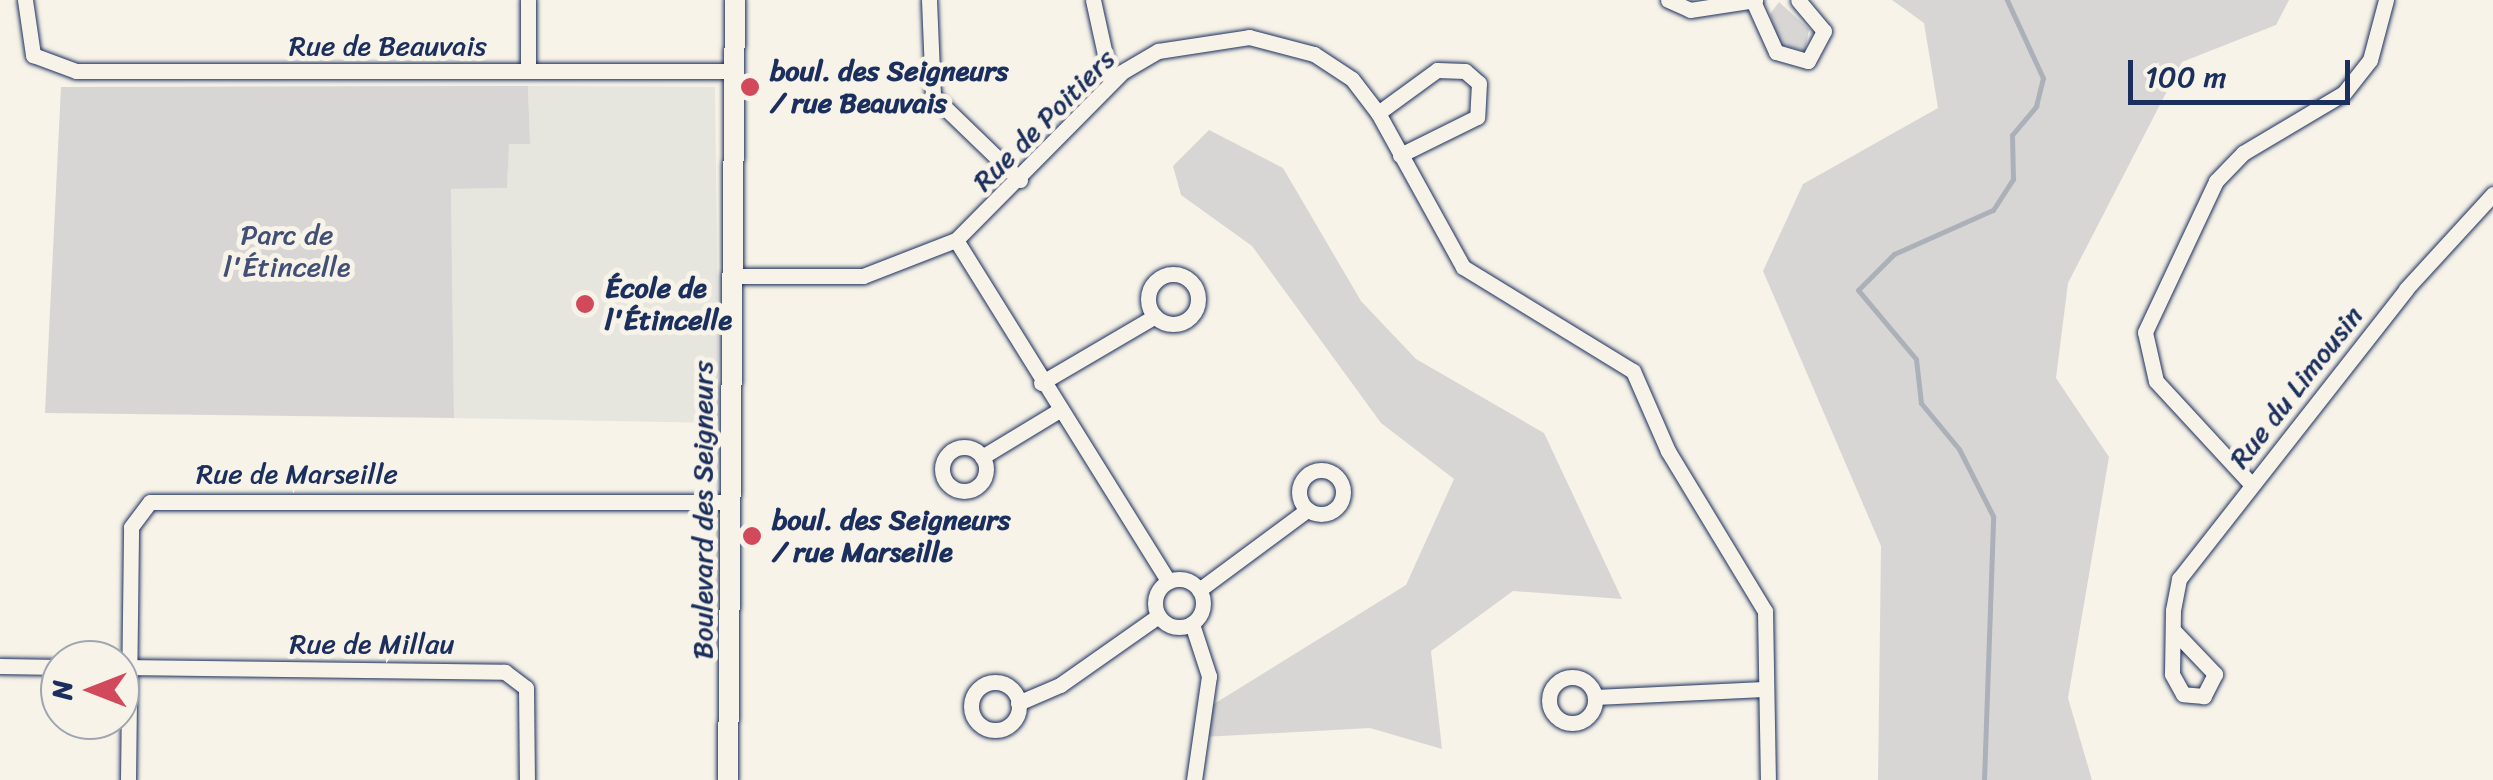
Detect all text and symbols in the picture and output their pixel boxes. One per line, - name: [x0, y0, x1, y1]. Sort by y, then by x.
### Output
- street label: Rue de Beauvais: [289, 29, 487, 63]
- scale bar: [2133, 40, 2356, 102]
- street label: Rue de Poitiers: [966, 42, 1122, 198]
- text: 100 m: [2145, 50, 2227, 104]
- place label: boul. des Seigneurs / rue Beauvais: [770, 54, 1009, 120]
- marker: boul. des Seigneurs / rue Beauvais: [739, 76, 761, 98]
- park label: Parc de l'Étincelle: [223, 218, 351, 284]
- place label: École de l'Étincelle: [605, 271, 732, 337]
- marker: École de l'Étincelle: [574, 293, 596, 315]
- street label: Rue du Limousin: [2222, 299, 2370, 475]
- street label: Boulevard des Seigneurs: [686, 360, 720, 660]
- street label: Rue de Marseille: [195, 457, 399, 491]
- place label: boul. des Seigneurs / rue Marseille: [772, 503, 1011, 569]
- marker: boul. des Seigneurs / rue Marseille: [741, 525, 763, 547]
- street label: Rue de Millau: [289, 627, 455, 661]
- north arrow: [40, 640, 140, 740]
- text: N: [37, 680, 86, 700]

